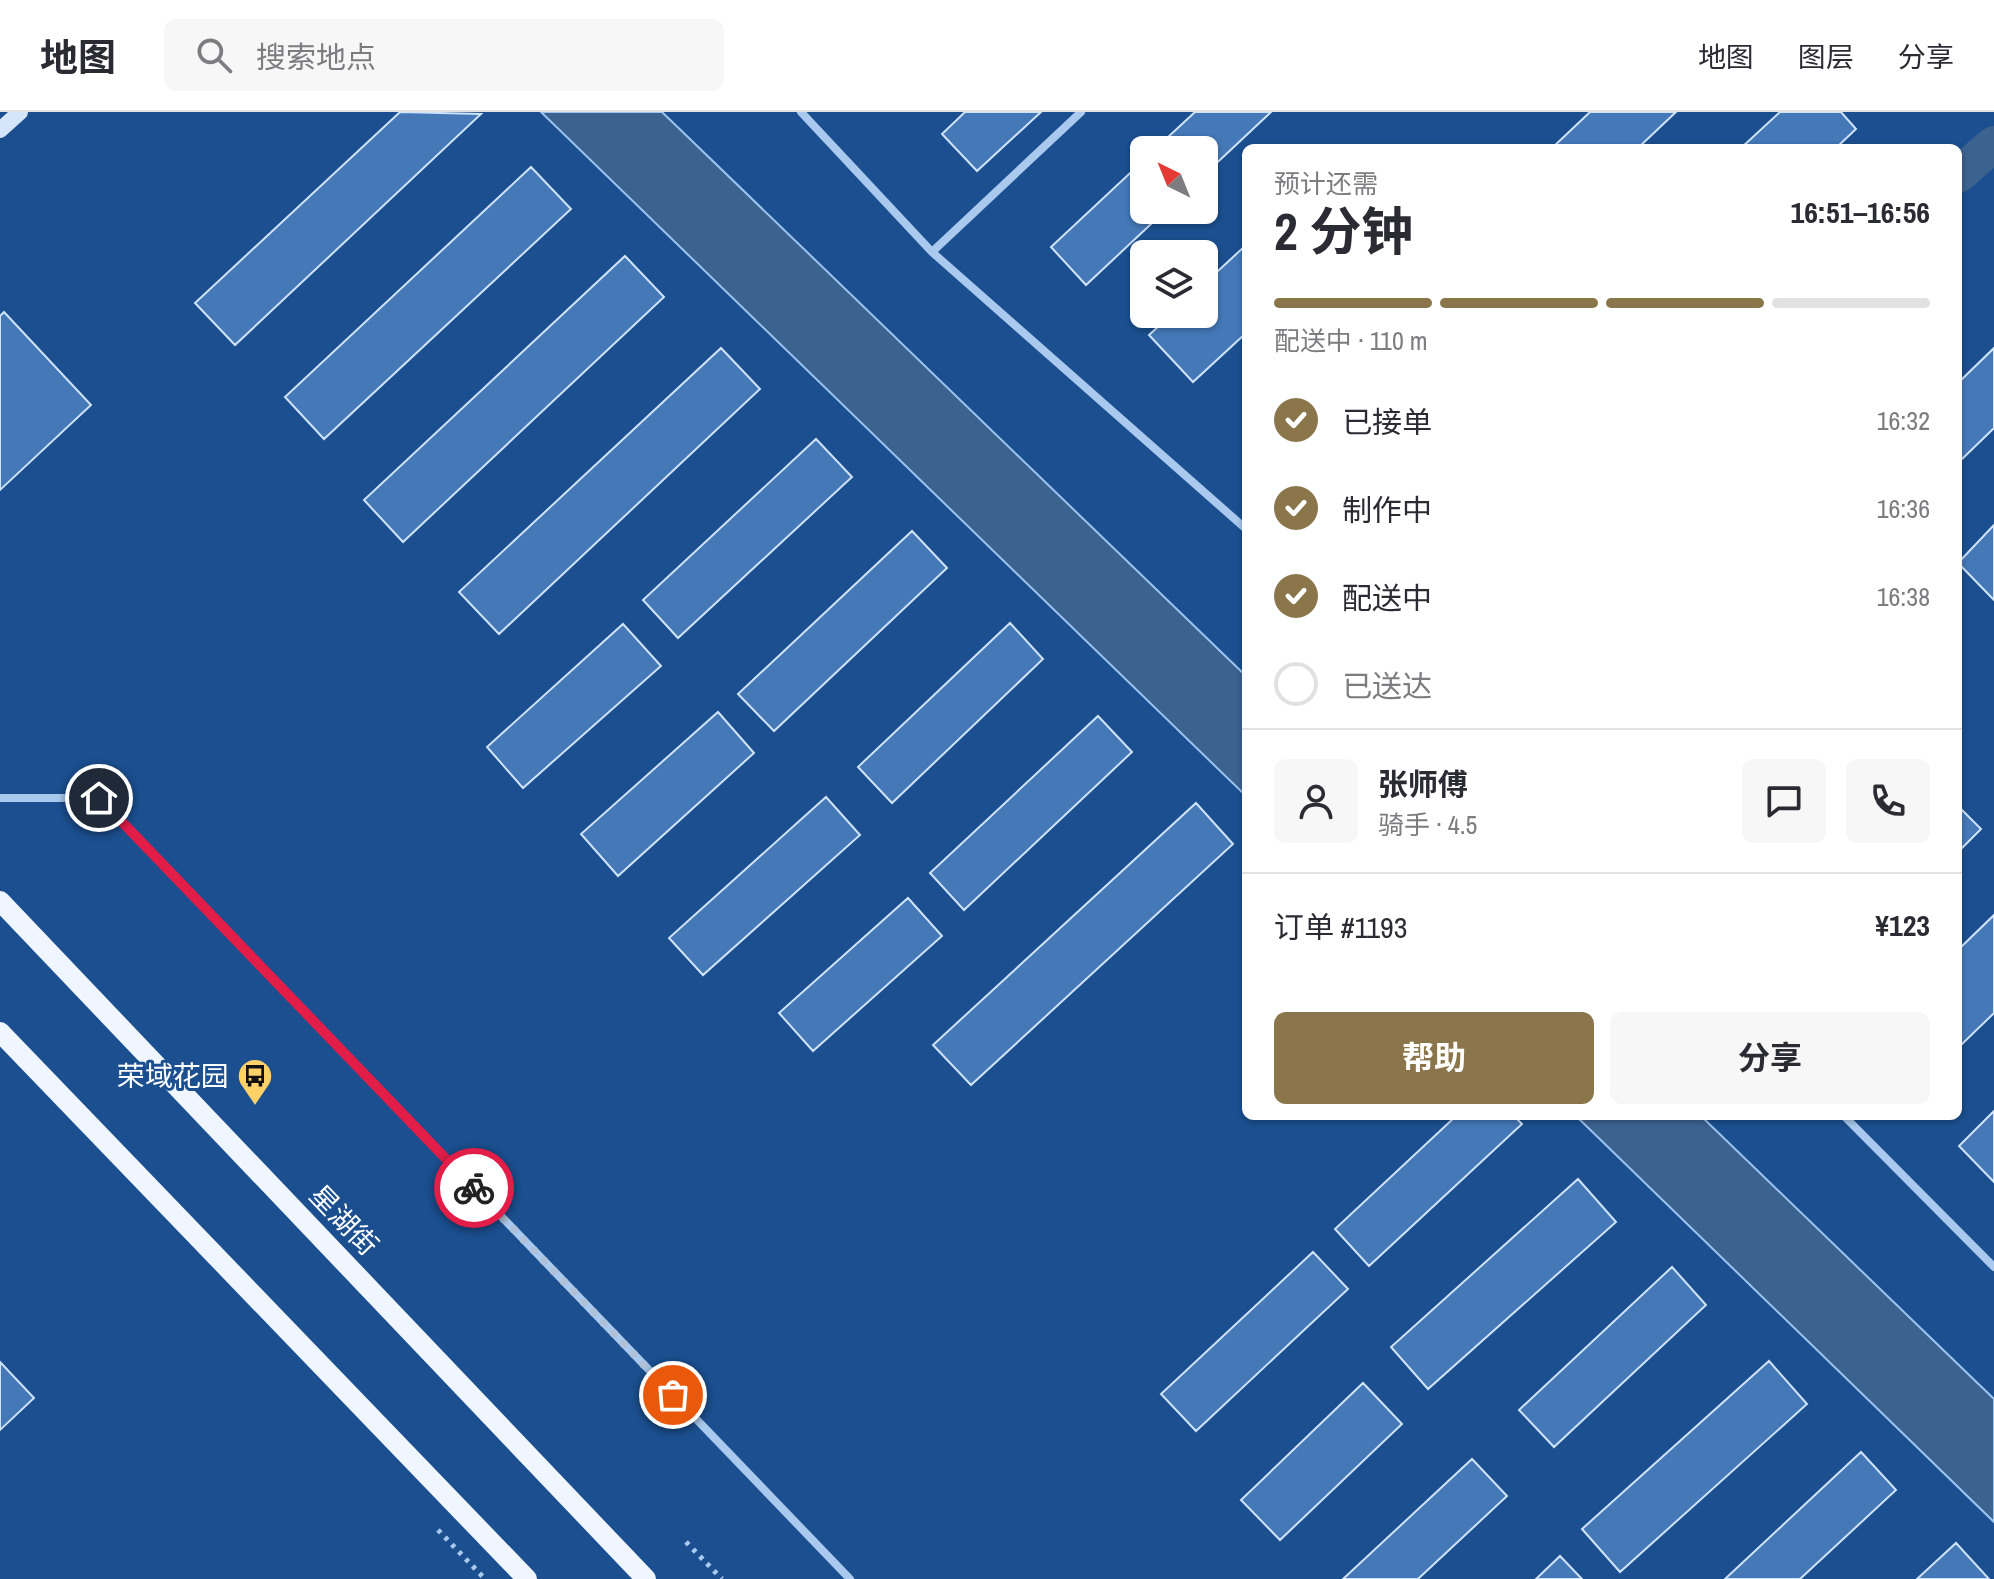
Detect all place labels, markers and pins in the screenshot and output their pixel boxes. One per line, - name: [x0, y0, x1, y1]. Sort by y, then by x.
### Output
- pin: [65, 764, 133, 832]
- place label: 荣域花园: [117, 1057, 229, 1095]
- bus stop icon: 荣域花园: [236, 1057, 274, 1107]
- pin: [639, 1361, 707, 1429]

